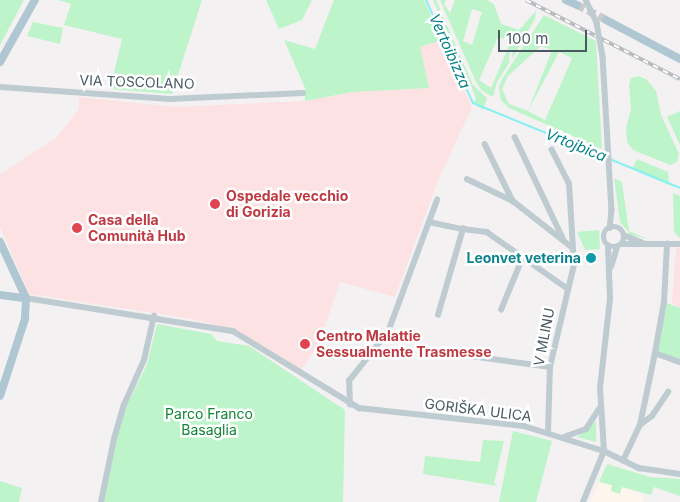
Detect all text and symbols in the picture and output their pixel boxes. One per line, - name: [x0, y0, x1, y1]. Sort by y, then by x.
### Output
- water label: Vertoibizza: [426, 11, 474, 91]
- scale bar: [500, 20, 589, 52]
- text: 100 m: [506, 29, 548, 48]
- street label: VIA TOSCOLANO: [79, 72, 195, 92]
- water label: Vrtojbica: [543, 125, 609, 165]
- place label: Ospedale vecchio di Gorizia: [226, 188, 348, 220]
- marker: Ospedale vecchio di Gorizia: [208, 197, 222, 211]
- place label: Casa della Comunità Hub: [88, 212, 186, 244]
- marker: Casa della Comunità Hub: [70, 221, 84, 235]
- place label: Leonvet veterina: [467, 250, 581, 266]
- marker: Leonvet veterina: [585, 252, 597, 264]
- street label: V MLINU: [530, 306, 558, 368]
- place label: Centro Malattie Sessualmente Trasmesse: [316, 328, 491, 361]
- marker: Centro Malattie Sessualmente Trasmesse: [298, 337, 312, 351]
- street label: GORIŠKA ULICA: [424, 395, 532, 425]
- park label: Parco Franco Basaglia: [165, 406, 253, 438]

